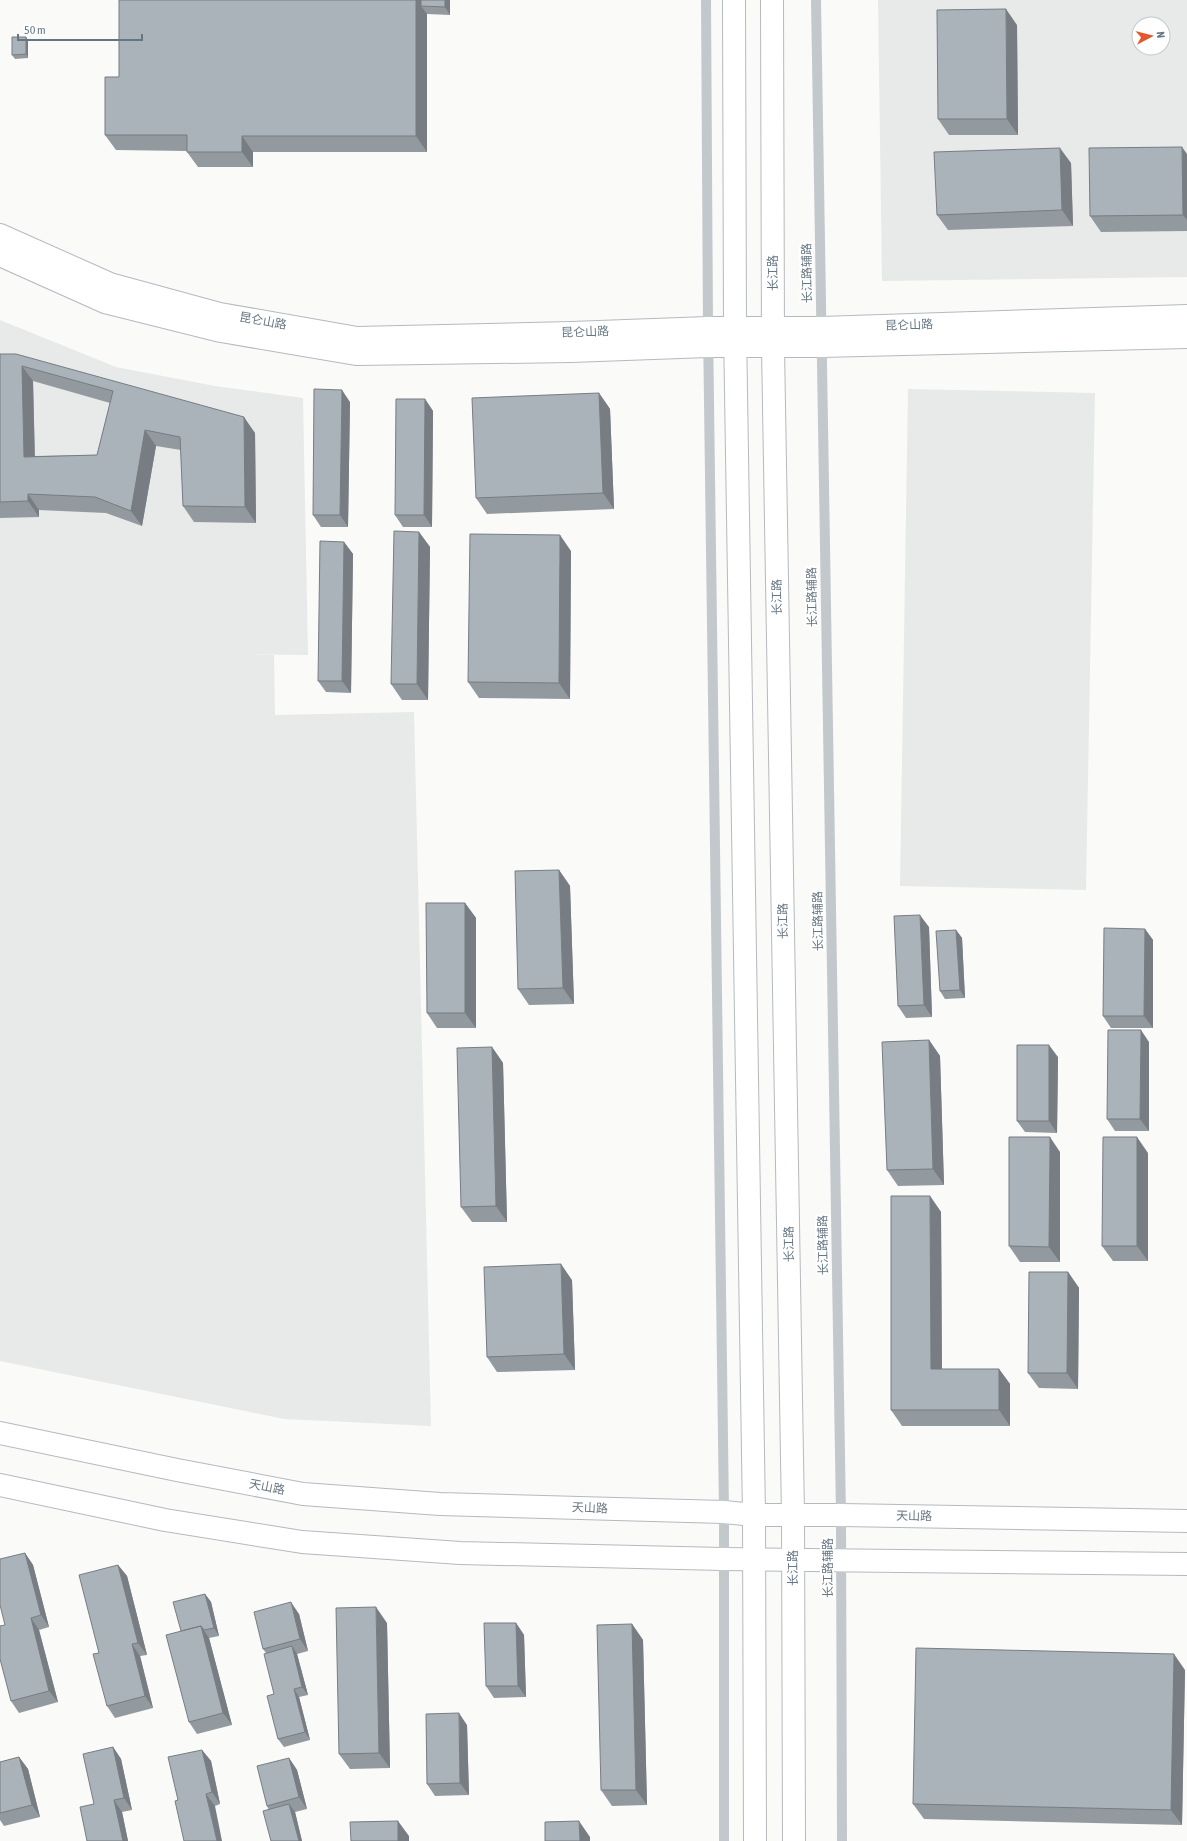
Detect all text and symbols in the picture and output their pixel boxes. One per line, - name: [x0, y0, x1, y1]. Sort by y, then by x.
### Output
- scale bar: [18, 16, 142, 42]
- north arrow: [1131, 16, 1171, 56]
- text: 50 m: [24, 23, 46, 37]
- text: N: [1155, 31, 1167, 39]
- street label: 长江路辅路: [799, 243, 815, 303]
- street label: 长江路: [766, 255, 780, 291]
- street label: 昆仑山路: [238, 310, 288, 332]
- street label: 昆仑山路: [885, 317, 933, 333]
- street label: 昆仑山路: [561, 324, 609, 340]
- street label: 长江路辅路: [804, 567, 820, 627]
- street label: 长江路: [770, 579, 784, 615]
- street label: 长江路辅路: [810, 891, 826, 951]
- street label: 长江路: [776, 903, 790, 939]
- street label: 长江路辅路: [815, 1215, 831, 1275]
- street label: 长江路: [782, 1226, 796, 1262]
- street label: 天山路: [248, 1477, 286, 1497]
- street label: 天山路: [572, 1500, 608, 1516]
- street label: 天山路: [896, 1509, 932, 1523]
- street label: 长江路辅路: [821, 1538, 835, 1598]
- street label: 长江路: [786, 1550, 800, 1586]

